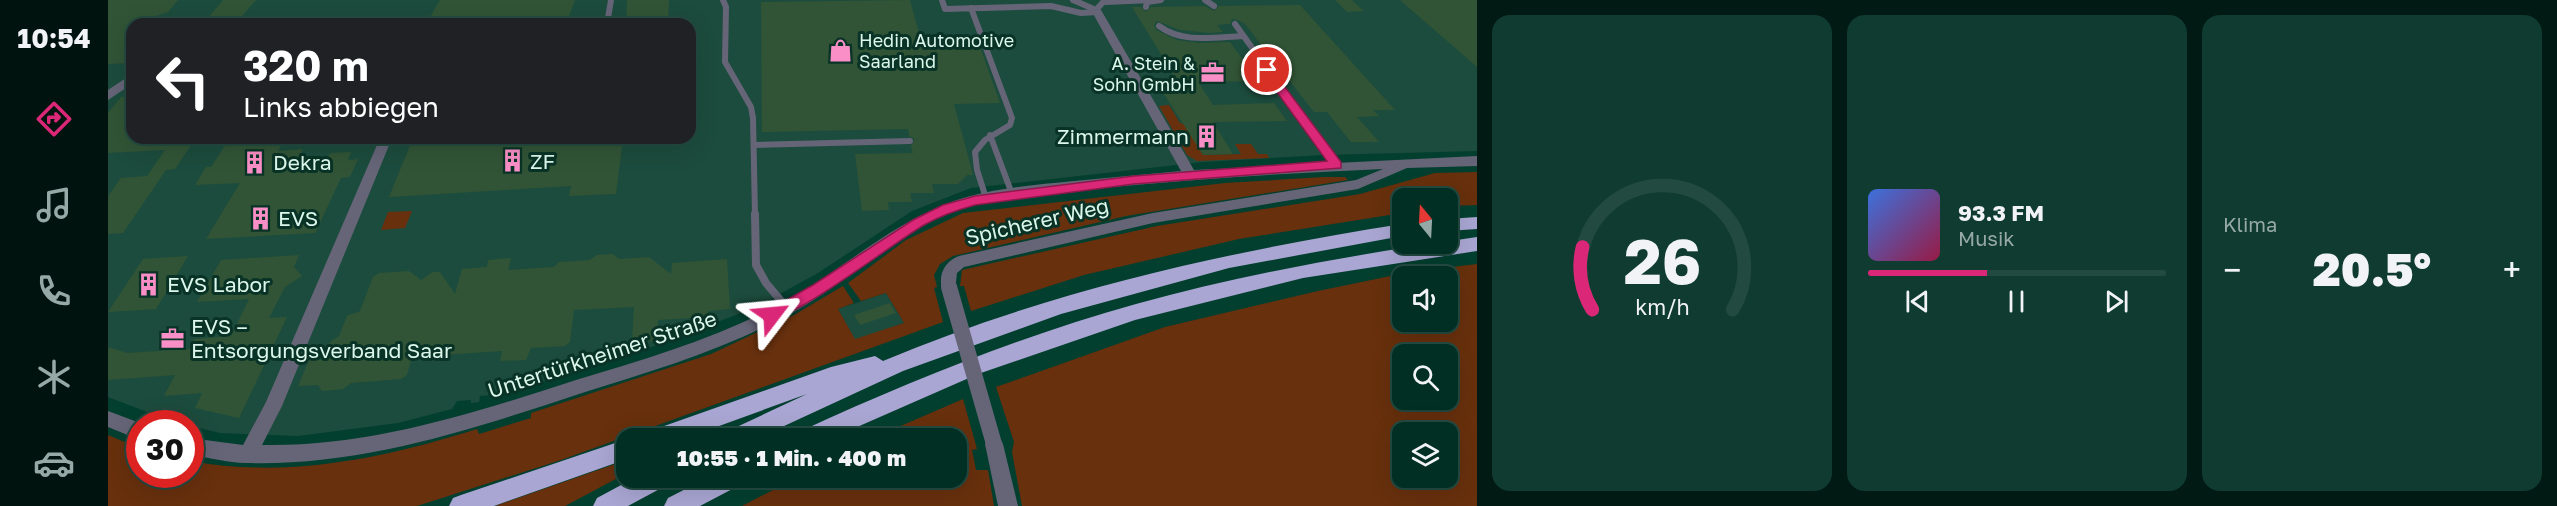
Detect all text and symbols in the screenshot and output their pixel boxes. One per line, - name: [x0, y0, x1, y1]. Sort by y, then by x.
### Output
- text: 10:54: [17, 22, 91, 54]
- place label: Hedin Automotive Saarland: [859, 29, 1014, 72]
- shop icon: Hedin Automotive Saarland: [828, 37, 854, 63]
- text: 320 m: [243, 40, 369, 90]
- icon: left: [144, 42, 222, 120]
- pin: [1241, 44, 1292, 95]
- place label: A. Stein & Sohn GmbH: [1093, 52, 1195, 95]
- icon: arrive: [1250, 53, 1283, 86]
- office icon: A. Stein & Sohn GmbH: [1200, 60, 1226, 86]
- text: Links abbiegen: [243, 91, 439, 123]
- icon: directions: [33, 98, 75, 140]
- place label: Zimmermann: [1057, 123, 1189, 149]
- building icon: Zimmermann: [1194, 123, 1220, 149]
- building icon: ZF: [499, 148, 525, 174]
- place label: ZF: [530, 148, 555, 174]
- building icon: Dekra: [242, 149, 268, 175]
- place label: Dekra: [273, 149, 332, 175]
- icon: music: [33, 184, 75, 226]
- north arrow: [1392, 188, 1458, 254]
- map controls: [1392, 188, 1458, 488]
- street label: Spicherer Weg: [963, 192, 1111, 250]
- text: 93.3 FM: [1958, 199, 2044, 226]
- building icon: EVS: [247, 205, 273, 231]
- place label: EVS: [278, 205, 318, 231]
- text: Klima: [2223, 212, 2277, 236]
- text: 26: [1623, 223, 1701, 298]
- text: Musik: [1958, 226, 2015, 250]
- text: 20.5°: [2313, 242, 2431, 296]
- text: −: [2223, 250, 2241, 289]
- text: +: [2503, 250, 2521, 289]
- button: sound: [1392, 266, 1458, 332]
- icon: phone: [33, 270, 75, 312]
- building icon: EVS Labor: [136, 271, 162, 297]
- place label: EVS Labor: [167, 271, 270, 297]
- position arrow: [740, 283, 804, 347]
- icon: previous: [1901, 285, 1934, 318]
- icon: pause: [2000, 285, 2033, 318]
- icon: next: [2100, 285, 2133, 318]
- text: km/h: [1635, 294, 1689, 320]
- street label: Untertürkheimer Straße: [484, 305, 720, 403]
- place label: EVS – Entsorgungsverband Saar: [191, 313, 452, 363]
- office icon: EVS – Entsorgungsverband Saar: [160, 325, 186, 351]
- button: search: [1392, 344, 1458, 410]
- icon: climate: [33, 356, 75, 398]
- speed limit sign: 30: [126, 410, 204, 488]
- button: layers: [1392, 422, 1458, 488]
- icon: car: [33, 442, 75, 484]
- text: 10:55 · 1 Min. · 400 m: [677, 444, 906, 471]

